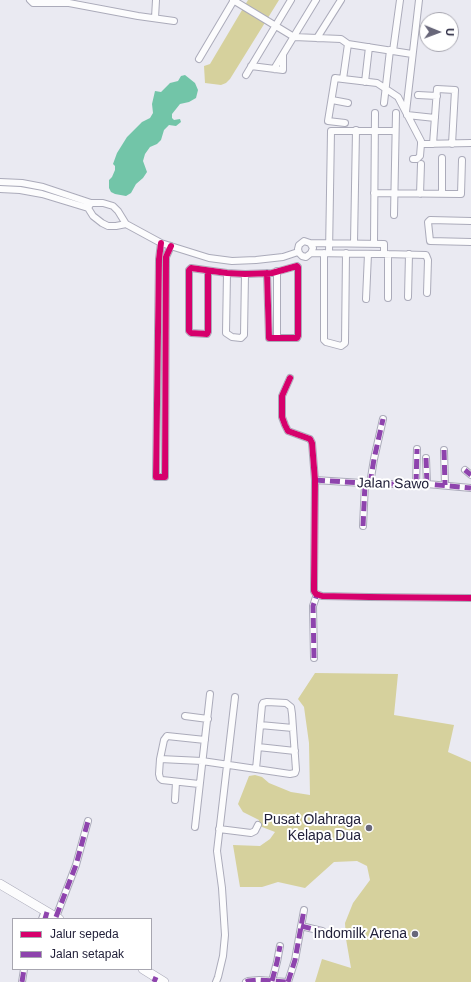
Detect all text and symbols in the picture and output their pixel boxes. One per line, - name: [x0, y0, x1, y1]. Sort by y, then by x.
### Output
- north arrow: [419, 12, 459, 52]
- text: U: [444, 28, 456, 36]
- street label: Jalan Sawo: [357, 475, 429, 493]
- place label: Pusat Olahraga Kelapa Dua: [264, 812, 361, 844]
- marker: Pusat Olahraga Kelapa Dua: [364, 823, 374, 833]
- legend: [12, 918, 152, 970]
- place label: Indomilk Arena: [314, 926, 407, 942]
- text: Jalur sepeda: [50, 927, 119, 941]
- marker: Indomilk Arena: [410, 929, 420, 939]
- text: Jalan setapak: [50, 947, 124, 961]

